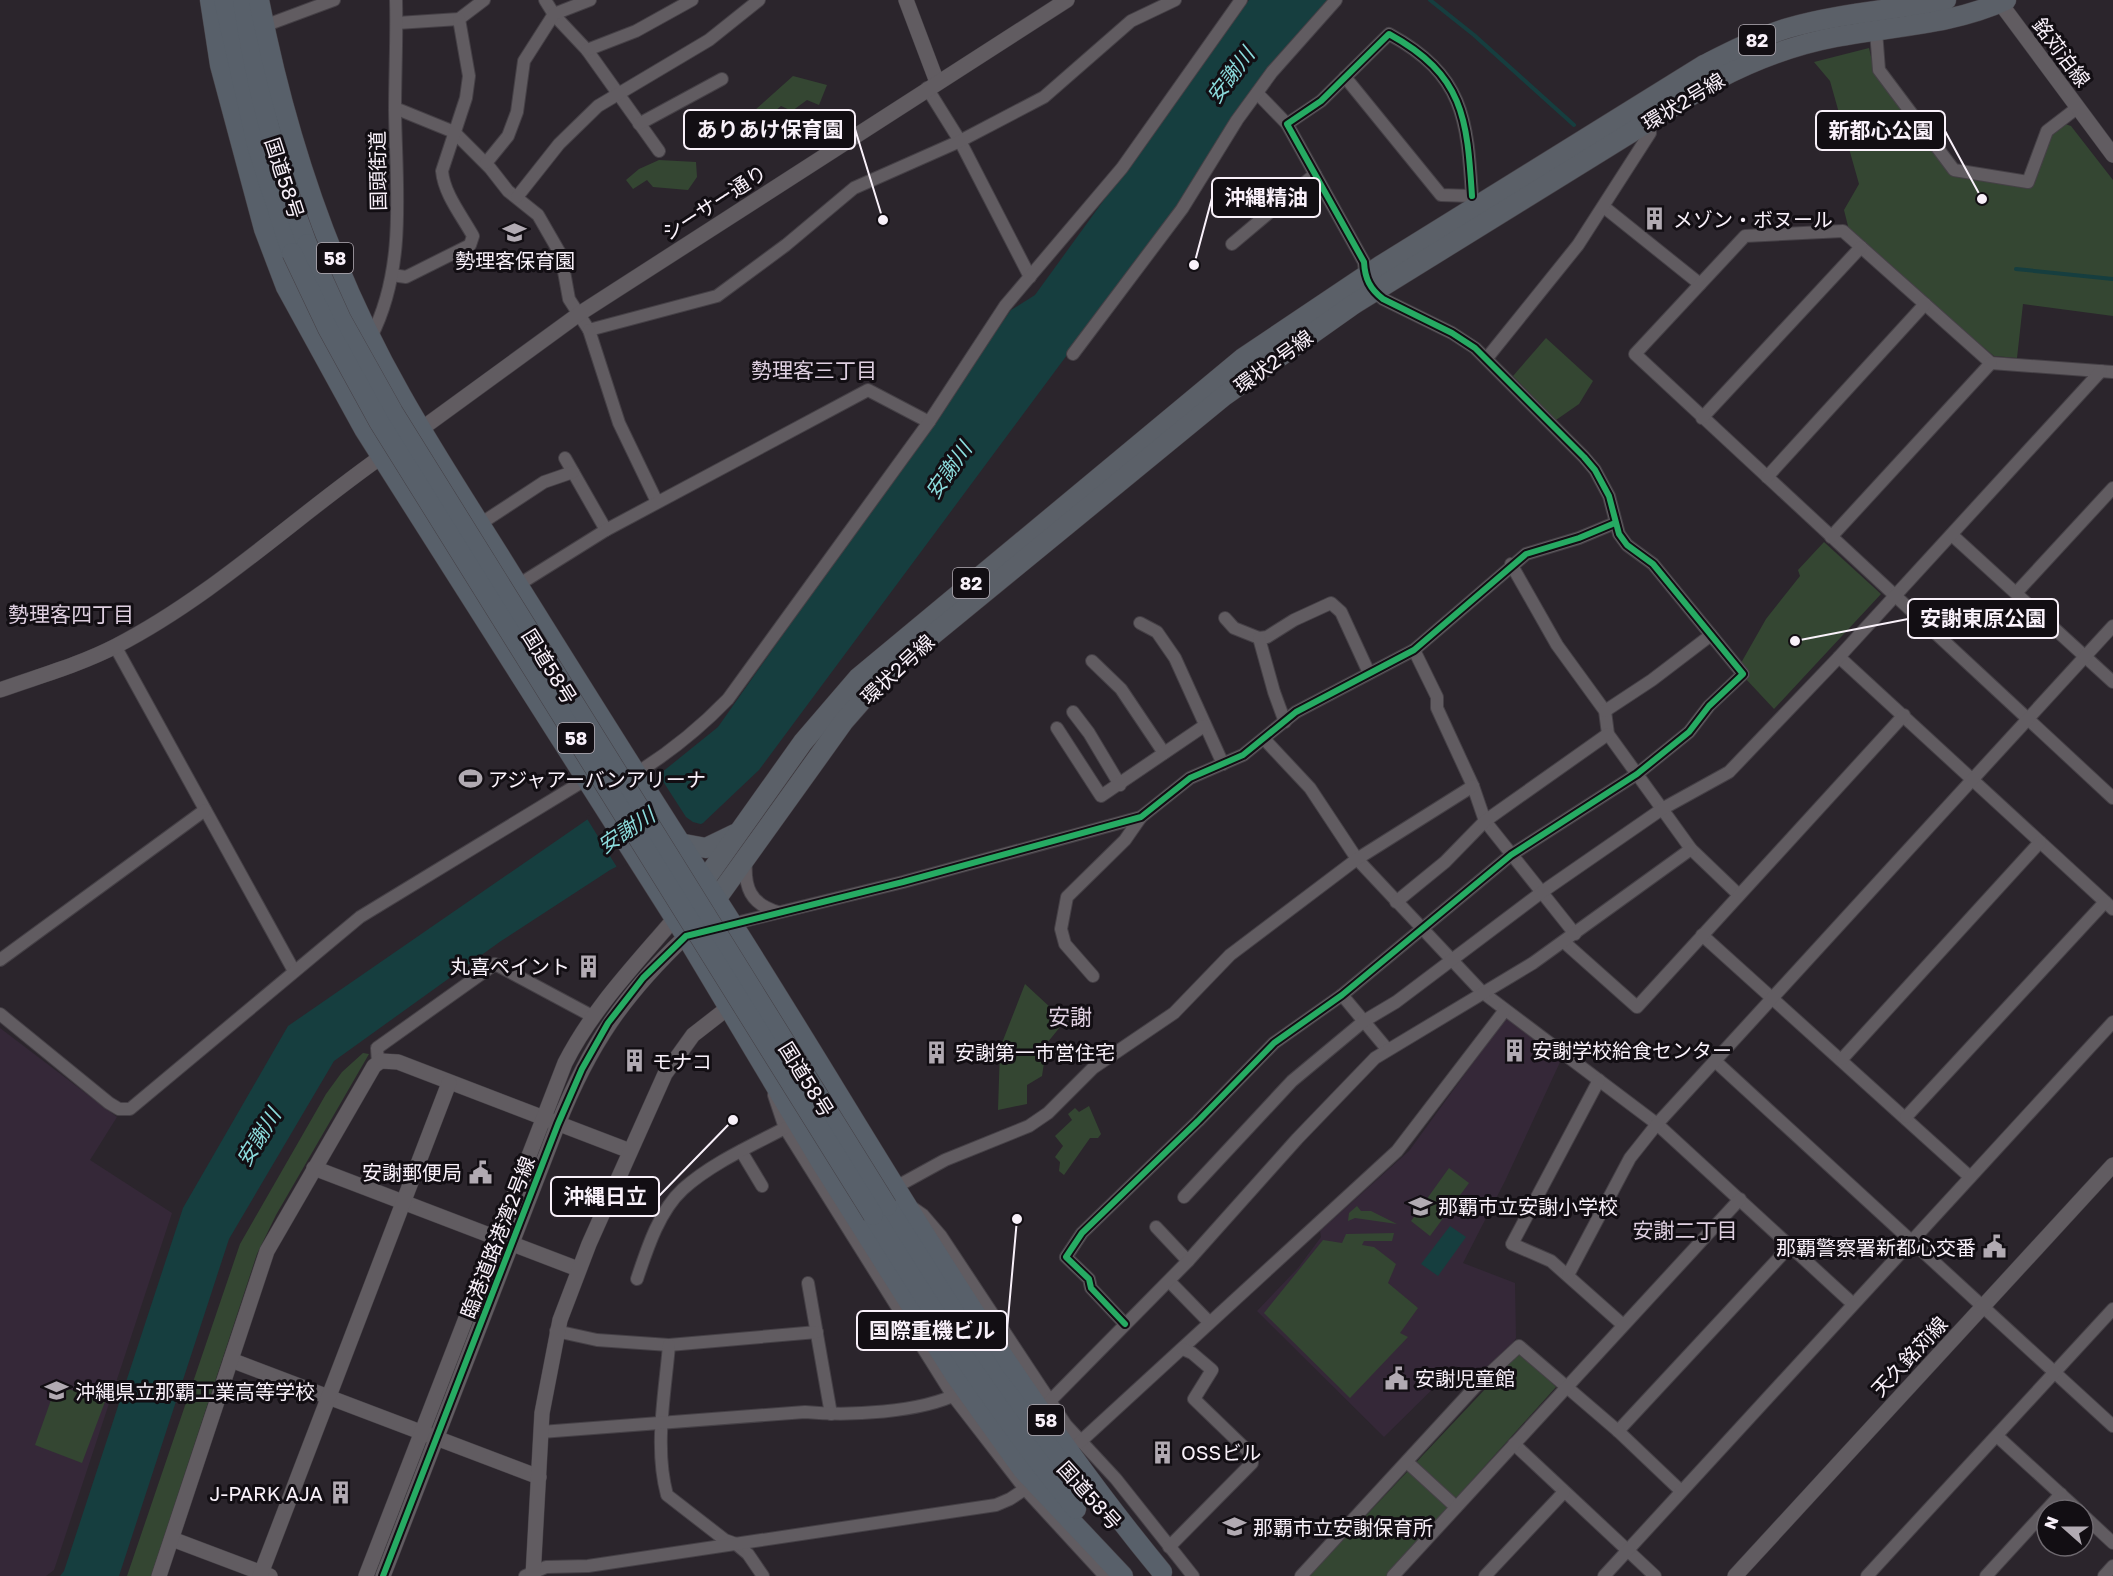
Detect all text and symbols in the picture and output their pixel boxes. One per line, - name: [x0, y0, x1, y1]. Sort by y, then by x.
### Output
- street label: 銘苅泊線: [2028, 13, 2096, 91]
- road number: 82: [1739, 25, 1775, 55]
- water label: 安謝川: [1201, 40, 1261, 108]
- street label: 環状2号線: [1638, 67, 1728, 135]
- callout: ありあけ保育園: [684, 110, 855, 149]
- callout: 新都心公園: [1816, 111, 1945, 150]
- text: ありあけ保育園: [697, 116, 844, 142]
- text: 新都心公園: [1829, 117, 1934, 143]
- street label: 国頭街道: [364, 131, 390, 211]
- street label: 国道58号: [261, 134, 309, 222]
- street label: シーサー通り: [657, 159, 771, 245]
- callout: 沖縄精油: [1212, 178, 1320, 217]
- text: 沖縄精油: [1224, 184, 1308, 210]
- building icon: メゾン・ボヌール: [1642, 206, 1668, 232]
- place label: メゾン・ボヌール: [1673, 207, 1833, 231]
- school or university icon: 勢理客保育園: [502, 219, 528, 245]
- road number: 58: [317, 243, 353, 273]
- place label: 勢理客保育園: [455, 248, 575, 272]
- street label: 環状2号線: [1229, 324, 1317, 398]
- district label: 勢理客三丁目: [751, 357, 877, 383]
- water label: 安謝川: [919, 435, 978, 503]
- road number: 82: [953, 568, 989, 598]
- callout: 安謝東原公園: [1908, 599, 2058, 638]
- district label: 勢理客四丁目: [8, 601, 134, 627]
- text: 安謝東原公園: [1920, 605, 2046, 631]
- street label: 国道58号: [518, 624, 582, 708]
- street label: 環状2号線: [855, 629, 939, 709]
- road number: 58: [558, 723, 594, 753]
- sports icon: アジャアーバンアリーナ: [457, 766, 483, 792]
- place label: アジャアーバンアリーナ: [488, 767, 706, 791]
- water label: 安謝川: [593, 800, 661, 858]
- building icon: 丸喜ペイント: [575, 953, 601, 979]
- place label: 丸喜ペイント: [450, 954, 570, 978]
- district label: 安謝: [1048, 1003, 1092, 1030]
- street label: 国道58号: [775, 1037, 839, 1121]
- building icon: 安謝学校給食センター: [1501, 1037, 1527, 1063]
- place label: 安謝学校給食センター: [1532, 1038, 1732, 1062]
- building icon: 安謝第一市営住宅: [924, 1039, 950, 1065]
- place label: 安謝第一市営住宅: [955, 1040, 1115, 1064]
- building icon: モナコ: [621, 1048, 647, 1074]
- place label: モナコ: [652, 1049, 712, 1073]
- water label: 安謝川: [230, 1102, 287, 1171]
- street label: 臨港道路港湾2号線: [455, 1153, 539, 1321]
- public building icon: 安謝郵便局: [467, 1159, 493, 1185]
- place label: 安謝郵便局: [362, 1160, 462, 1184]
- callout: 沖縄日立: [551, 1177, 659, 1216]
- text: 沖縄日立: [563, 1183, 647, 1209]
- school or university icon: 那覇市立安謝小学校: [1407, 1193, 1433, 1219]
- place label: 那覇市立安謝小学校: [1438, 1194, 1618, 1218]
- district label: 安謝二丁目: [1633, 1217, 1738, 1243]
- public building icon: 那覇警察署新都心交番: [1981, 1234, 2007, 1260]
- place label: 那覇警察署新都心交番: [1776, 1235, 1976, 1259]
- callout: 国際重機ビル: [857, 1311, 1007, 1350]
- street label: 天久銘苅線: [1866, 1311, 1952, 1401]
- text: 国際重機ビル: [869, 1317, 995, 1343]
- public building icon: 安謝児童館: [1384, 1365, 1410, 1391]
- place label: 安謝児童館: [1415, 1366, 1515, 1390]
- school or university icon: 沖縄県立那覇工業高等学校: [44, 1378, 70, 1404]
- place label: 沖縄県立那覇工業高等学校: [75, 1379, 315, 1403]
- road number: 58: [1028, 1405, 1064, 1435]
- building icon: OSSビル: [1150, 1439, 1176, 1465]
- place label: OSSビル: [1181, 1440, 1261, 1464]
- street label: 国道58号: [1053, 1456, 1127, 1534]
- building icon: J-PARK AJA: [328, 1480, 354, 1506]
- place label: J-PARK AJA: [210, 1481, 323, 1505]
- north arrow: [2035, 1498, 2095, 1558]
- text: N: [2039, 1513, 2063, 1532]
- school or university icon: 那覇市立安謝保育所: [1222, 1514, 1248, 1540]
- place label: 那覇市立安謝保育所: [1253, 1515, 1433, 1539]

